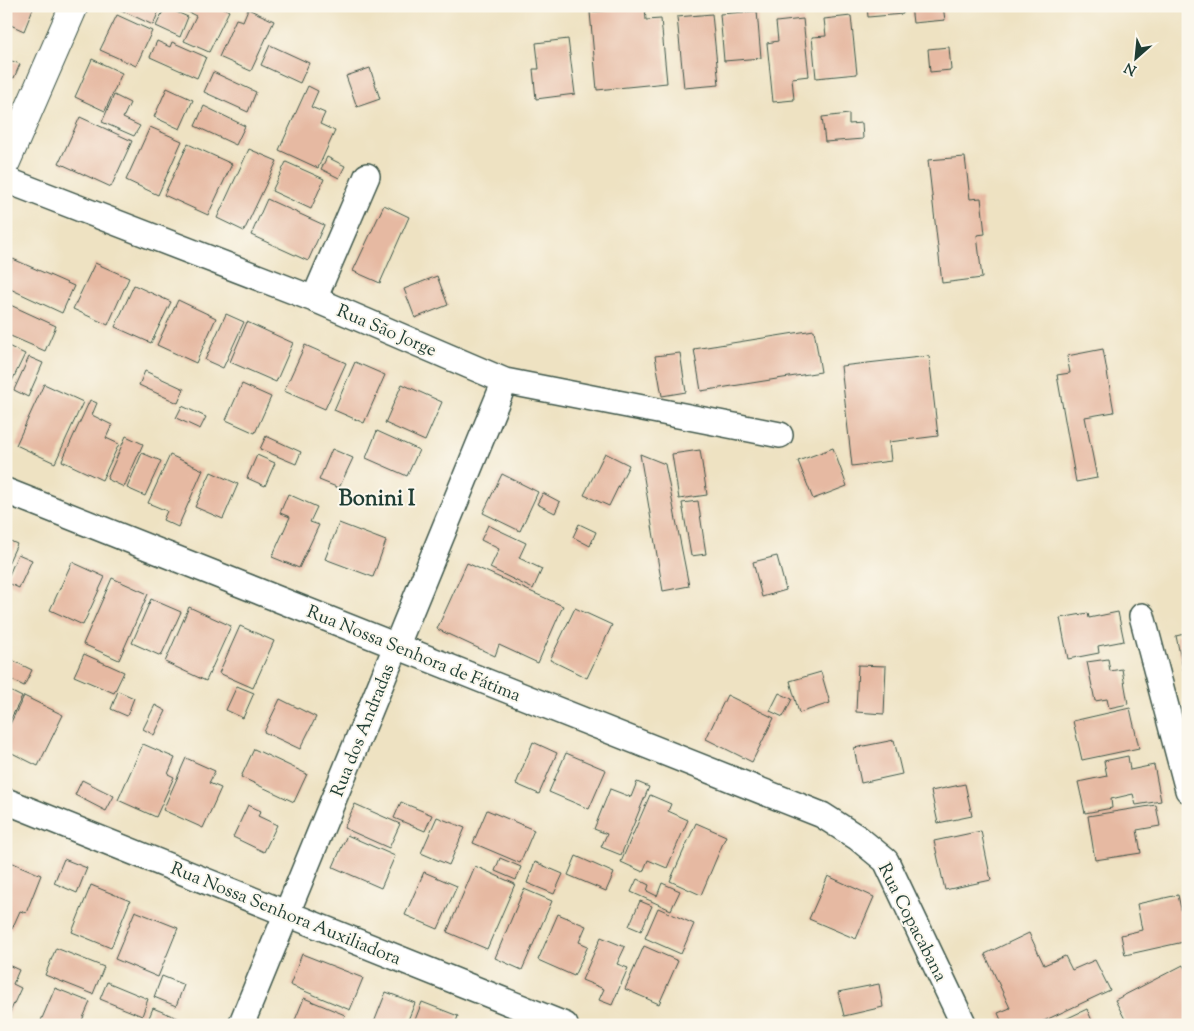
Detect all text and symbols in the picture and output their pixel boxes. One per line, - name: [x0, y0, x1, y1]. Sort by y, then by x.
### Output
- north arrow: [1112, 32, 1162, 82]
- text: N: [1121, 56, 1141, 79]
- street label: Rua São Jorge: [332, 299, 440, 365]
- district label: Bonini I: [339, 484, 416, 516]
- street label: Rua Nossa Senhora de Fátima: [302, 600, 524, 710]
- street label: Rua dos Andradas: [325, 660, 402, 801]
- street label: Rua Nossa Senhora Auxiliadora: [166, 857, 404, 973]
- street label: Rua Copacabana: [870, 859, 952, 987]

